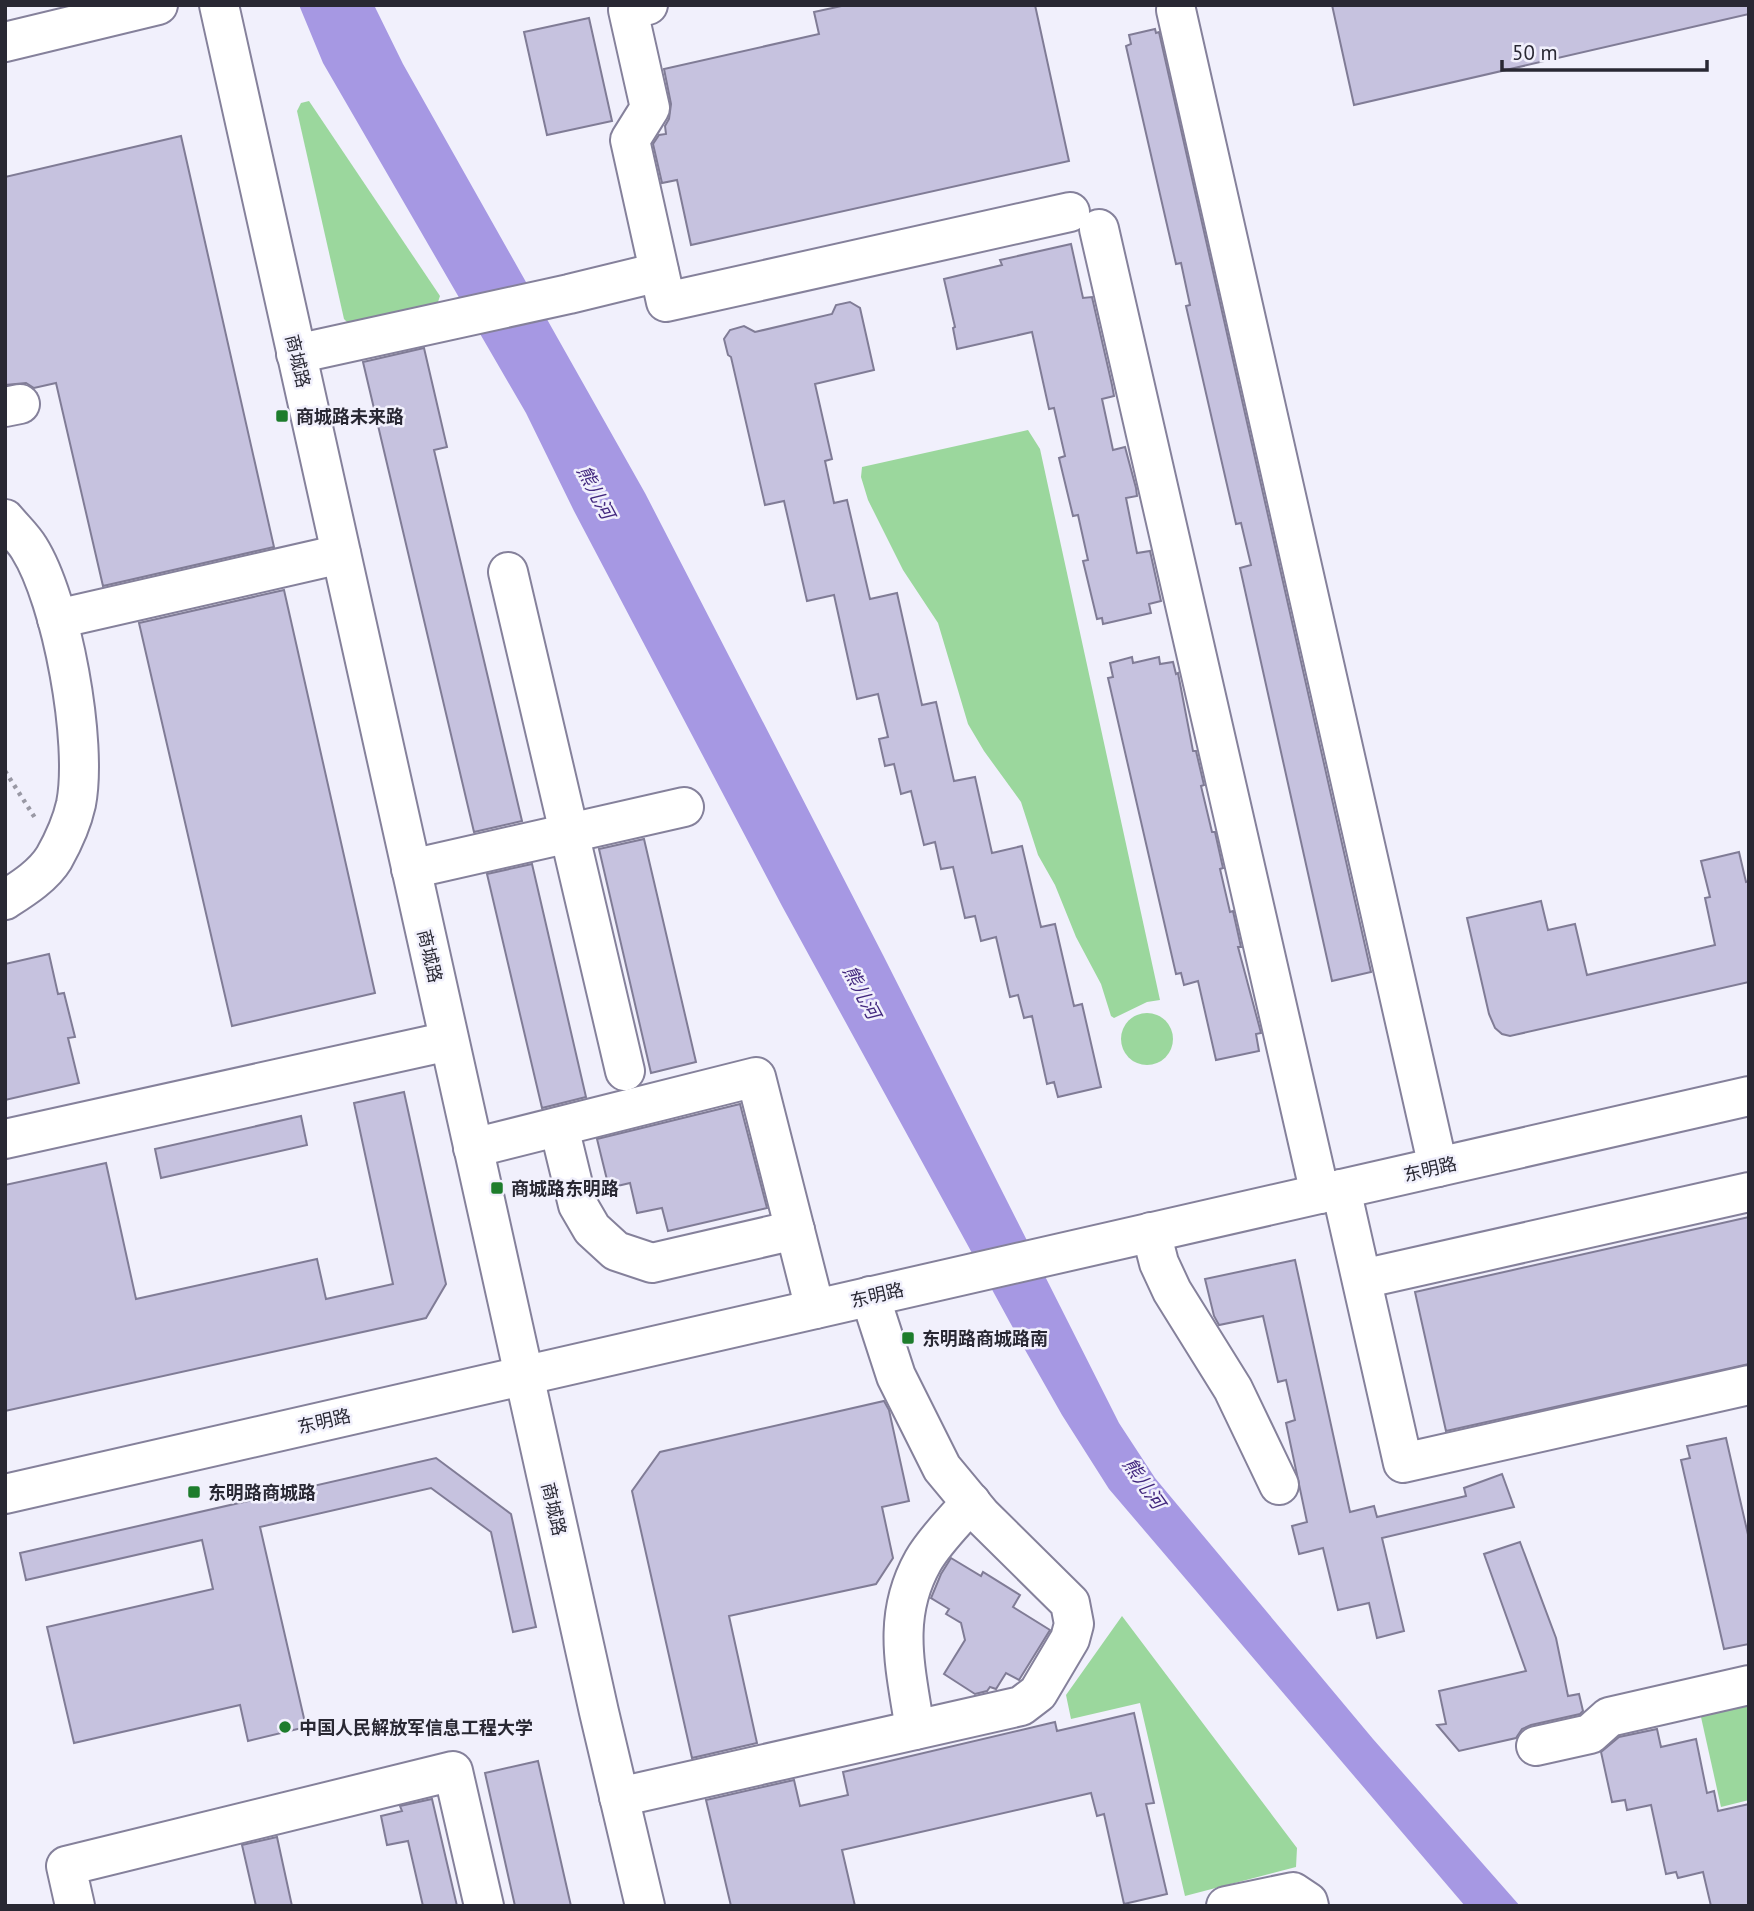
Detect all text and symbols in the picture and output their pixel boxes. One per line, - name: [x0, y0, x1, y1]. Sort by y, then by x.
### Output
- scale bar: [1502, 28, 1707, 72]
- text: 50 m: [1512, 39, 1558, 66]
- street label: 商城路: [281, 332, 315, 390]
- place label: 商城路未来路: [296, 405, 404, 428]
- marker: 商城路未来路: [274, 408, 290, 424]
- water label: 熊儿河: [572, 461, 622, 526]
- street label: 商城路: [413, 927, 447, 985]
- water label: 熊儿河: [838, 961, 888, 1026]
- street label: 东明路: [1401, 1152, 1459, 1186]
- place label: 商城路东明路: [511, 1177, 619, 1200]
- marker: 商城路东明路: [489, 1180, 505, 1196]
- street label: 东明路: [848, 1278, 906, 1312]
- place label: 东明路商城路南: [922, 1327, 1048, 1350]
- marker: 东明路商城路南: [900, 1330, 916, 1346]
- street label: 东明路: [295, 1404, 353, 1438]
- water label: 熊儿河: [1118, 1453, 1172, 1516]
- street label: 商城路: [537, 1480, 571, 1538]
- place label: 东明路商城路: [208, 1481, 316, 1504]
- marker: 东明路商城路: [186, 1484, 202, 1500]
- place label: 中国人民解放军信息工程大学: [299, 1716, 533, 1739]
- marker: 中国人民解放军信息工程大学: [277, 1719, 293, 1735]

